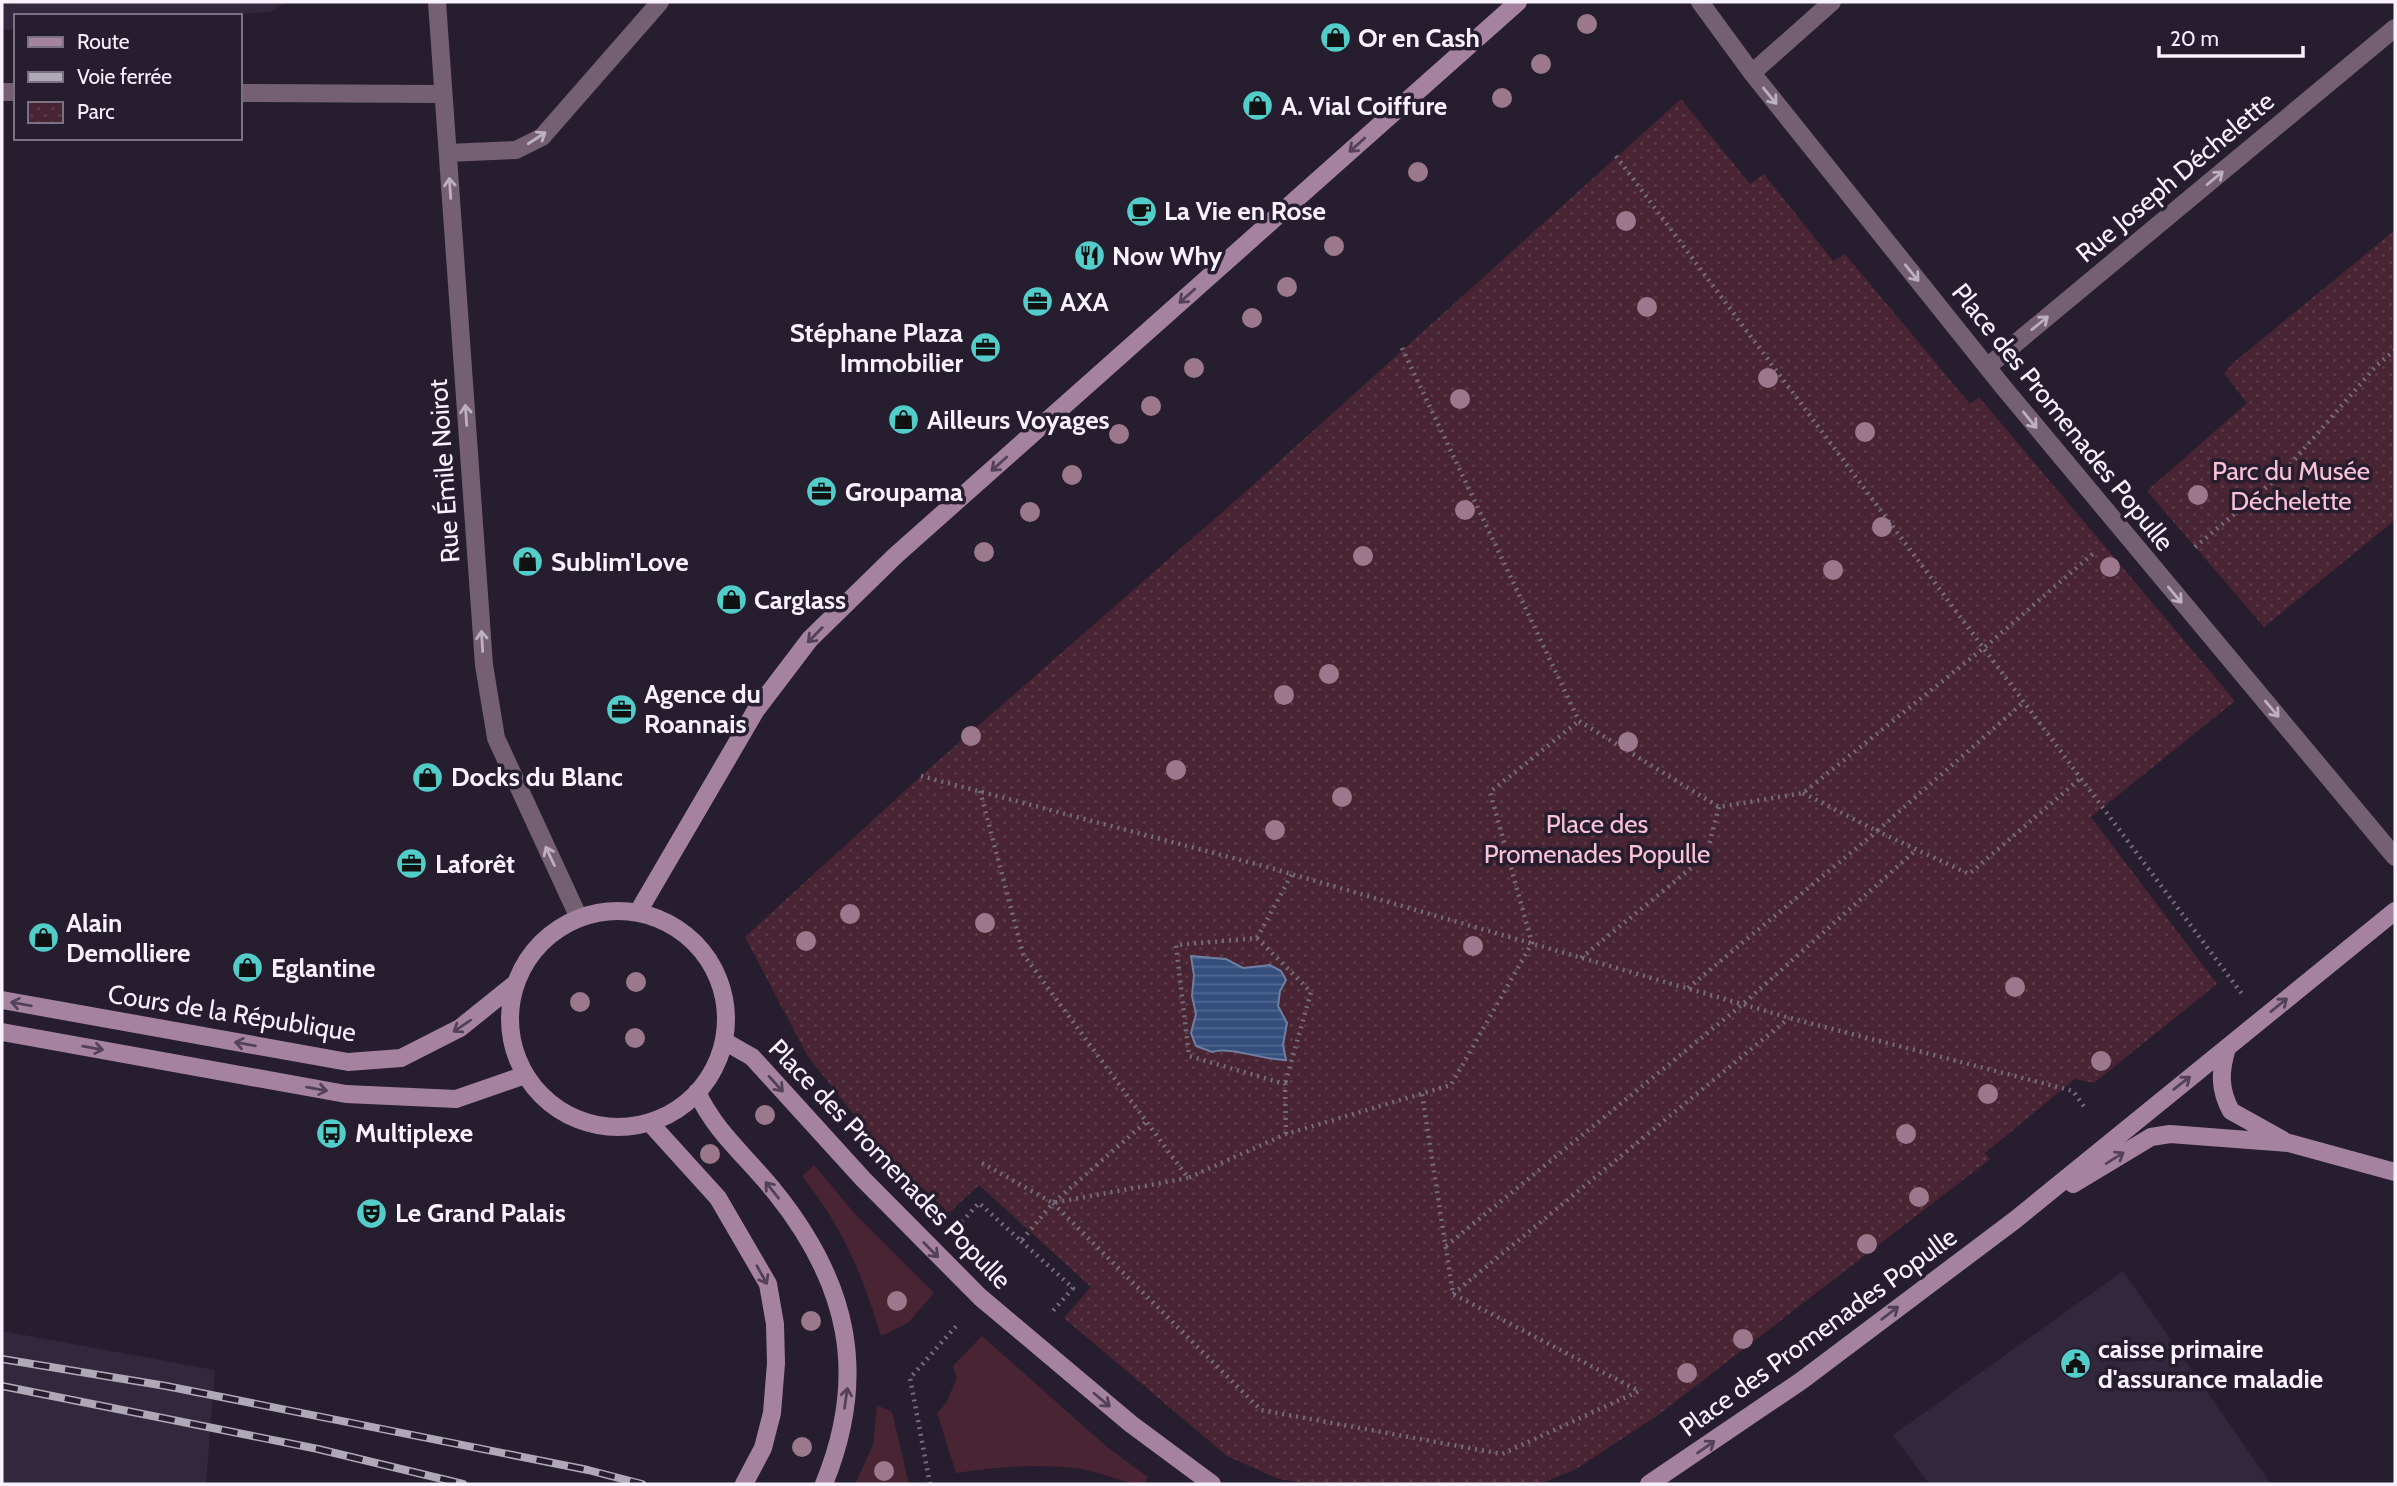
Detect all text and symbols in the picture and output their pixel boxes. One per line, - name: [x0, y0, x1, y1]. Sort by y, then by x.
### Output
- legend: [14, 14, 242, 140]
- scale bar: [2159, 14, 2302, 58]
- shop icon: Or en Cash: [1318, 21, 1352, 55]
- place label: Or en Cash: [1358, 22, 1480, 54]
- text: 20 m: [2170, 26, 2219, 51]
- text: Route: [77, 29, 130, 54]
- text: Voie ferrée: [77, 64, 172, 89]
- street label: Rue Joseph Déchelette: [2070, 85, 2280, 269]
- one-way arrow: [1762, 86, 1778, 104]
- shop icon: A. Vial Coiffure: [1241, 89, 1275, 123]
- place label: A. Vial Coiffure: [1281, 90, 1447, 122]
- text: Parc: [77, 99, 115, 124]
- one-way arrow: [527, 130, 546, 145]
- one-way arrow: [1348, 137, 1366, 153]
- one-way arrow: [2206, 170, 2224, 186]
- one-way arrow: [443, 177, 456, 199]
- cafe icon: La Vie en Rose: [1124, 194, 1158, 228]
- place label: La Vie en Rose: [1164, 195, 1326, 227]
- restaurant icon: Now Why: [1072, 239, 1106, 273]
- place label: Now Why: [1112, 240, 1222, 272]
- one-way arrow: [1905, 264, 1920, 282]
- street label: Place des Promenades Populle: [1945, 277, 2181, 557]
- office icon: AXA: [1020, 285, 1054, 319]
- place label: AXA: [1060, 286, 1110, 318]
- one-way arrow: [1179, 288, 1197, 304]
- one-way arrow: [2031, 315, 2049, 331]
- place label: Stéphane Plaza Immobilier: [790, 317, 963, 379]
- office icon: Stéphane Plaza Immobilier: [969, 331, 1003, 365]
- street label: Rue Émile Noirot: [422, 378, 466, 564]
- shop icon: Ailleurs Voyages: [887, 403, 921, 437]
- one-way arrow: [459, 404, 472, 426]
- place label: Ailleurs Voyages: [927, 404, 1110, 436]
- one-way arrow: [2022, 410, 2038, 428]
- one-way arrow: [991, 455, 1008, 472]
- park label: Parc du Musée Déchelette: [2212, 455, 2370, 517]
- office icon: Groupama: [805, 475, 839, 509]
- place label: Groupama: [845, 476, 963, 508]
- shop icon: Sublim'Love: [511, 545, 545, 579]
- place label: Sublim'Love: [551, 546, 689, 578]
- shop icon: Carglass: [714, 583, 748, 617]
- place label: Carglass: [754, 584, 846, 616]
- one-way arrow: [2167, 586, 2183, 604]
- one-way arrow: [806, 626, 823, 643]
- one-way arrow: [475, 631, 488, 653]
- place label: Agence du Roannais: [644, 678, 761, 740]
- office icon: Agence du Roannais: [604, 692, 638, 726]
- one-way arrow: [2264, 700, 2280, 718]
- shop icon: Docks du Blanc: [411, 760, 445, 794]
- place label: Docks du Blanc: [451, 761, 623, 793]
- park label: Place des Promenades Populle: [1484, 808, 1710, 870]
- one-way arrow: [543, 846, 556, 867]
- office icon: Laforêt: [395, 847, 429, 881]
- place label: Laforêt: [435, 848, 515, 880]
- place label: Alain Demolliere: [66, 907, 190, 969]
- shop icon: Alain Demolliere: [26, 921, 60, 955]
- shop icon: Eglantine: [231, 951, 265, 985]
- place label: Eglantine: [271, 952, 375, 984]
- street label: Cours de la République: [106, 978, 358, 1048]
- one-way arrow: [10, 997, 33, 1010]
- one-way arrow: [2270, 997, 2288, 1012]
- one-way arrow: [453, 1018, 472, 1033]
- street label: Place des Promenades Populle: [762, 1032, 1018, 1296]
- one-way arrow: [234, 1037, 256, 1050]
- one-way arrow: [81, 1042, 104, 1056]
- one-way arrow: [768, 1074, 784, 1092]
- one-way arrow: [2172, 1076, 2190, 1091]
- one-way arrow: [305, 1083, 328, 1096]
- bus stop icon: Multiplexe: [315, 1116, 349, 1150]
- place label: Multiplexe: [355, 1117, 473, 1149]
- one-way arrow: [2104, 1150, 2124, 1164]
- one-way arrow: [764, 1181, 780, 1199]
- theatre icon: Le Grand Palais: [355, 1196, 389, 1230]
- place label: Le Grand Palais: [395, 1197, 566, 1229]
- street label: Place des Promenades Populle: [1673, 1221, 1963, 1443]
- one-way arrow: [923, 1241, 940, 1258]
- one-way arrow: [755, 1265, 769, 1285]
- one-way arrow: [1881, 1306, 1899, 1321]
- place label: caisse primaire d'assurance maladie: [2098, 1333, 2323, 1395]
- public building icon: caisse primaire d'assurance maladie: [2058, 1347, 2092, 1381]
- one-way arrow: [840, 1387, 853, 1409]
- one-way arrow: [1093, 1392, 1111, 1408]
- one-way arrow: [1696, 1440, 1715, 1454]

